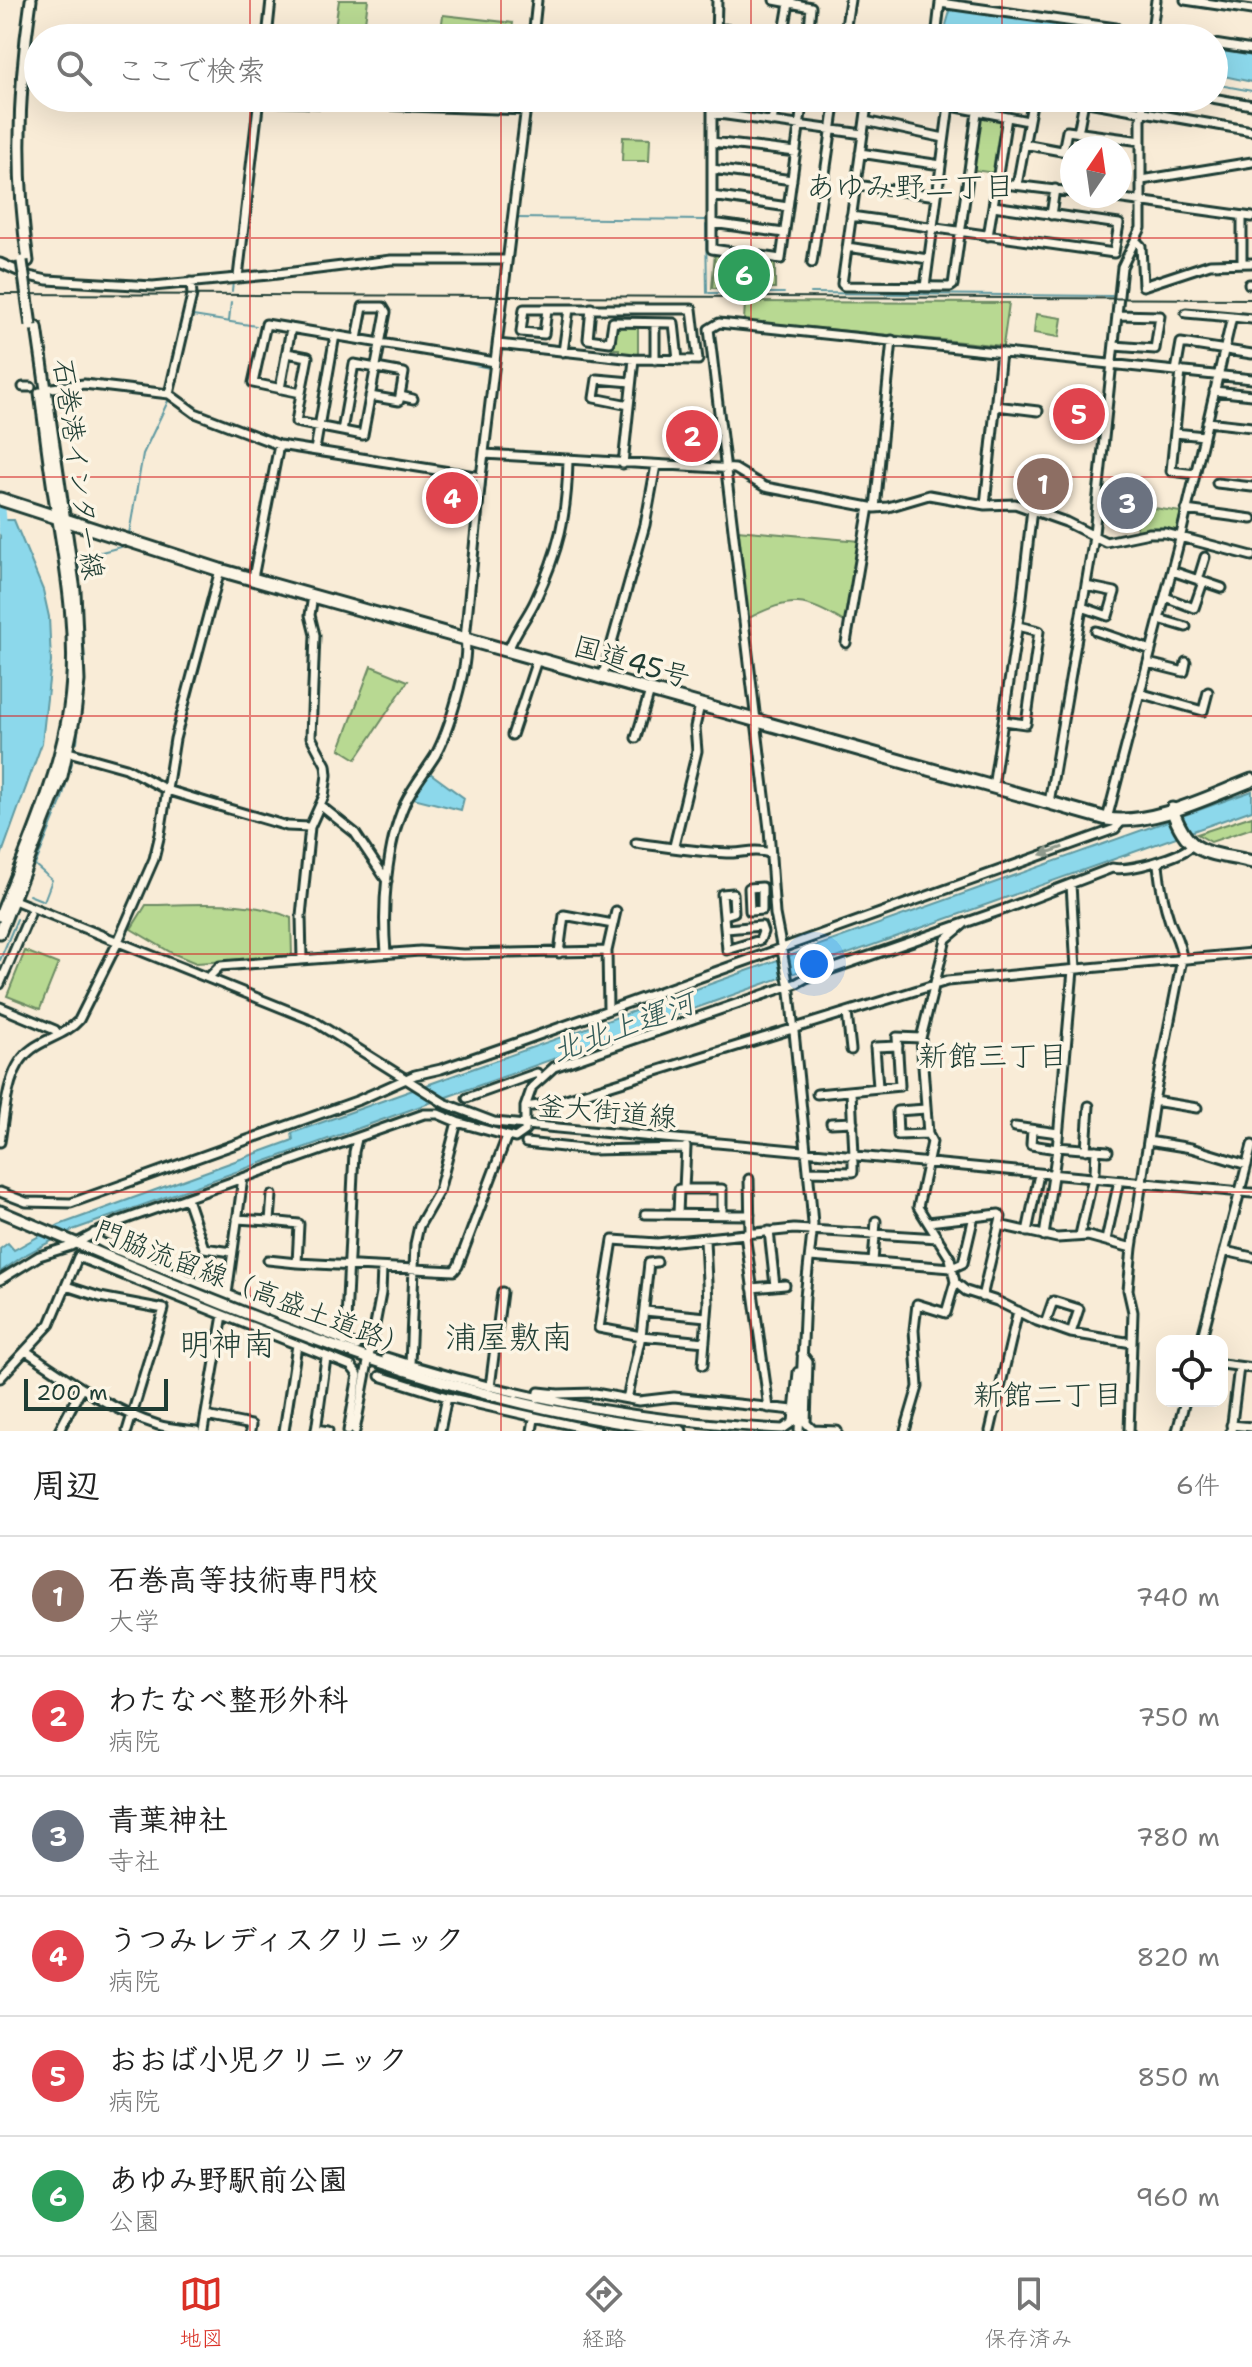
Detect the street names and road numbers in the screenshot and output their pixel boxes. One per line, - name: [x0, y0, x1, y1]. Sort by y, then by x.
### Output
- street label: 石巻港インター線: [45, 356, 113, 582]
- street label: 国道45号: [569, 626, 695, 696]
- street label: 釜大街道線: [536, 1086, 678, 1136]
- street label: 門脇流留線（高盛土道路）: [89, 1210, 417, 1366]

